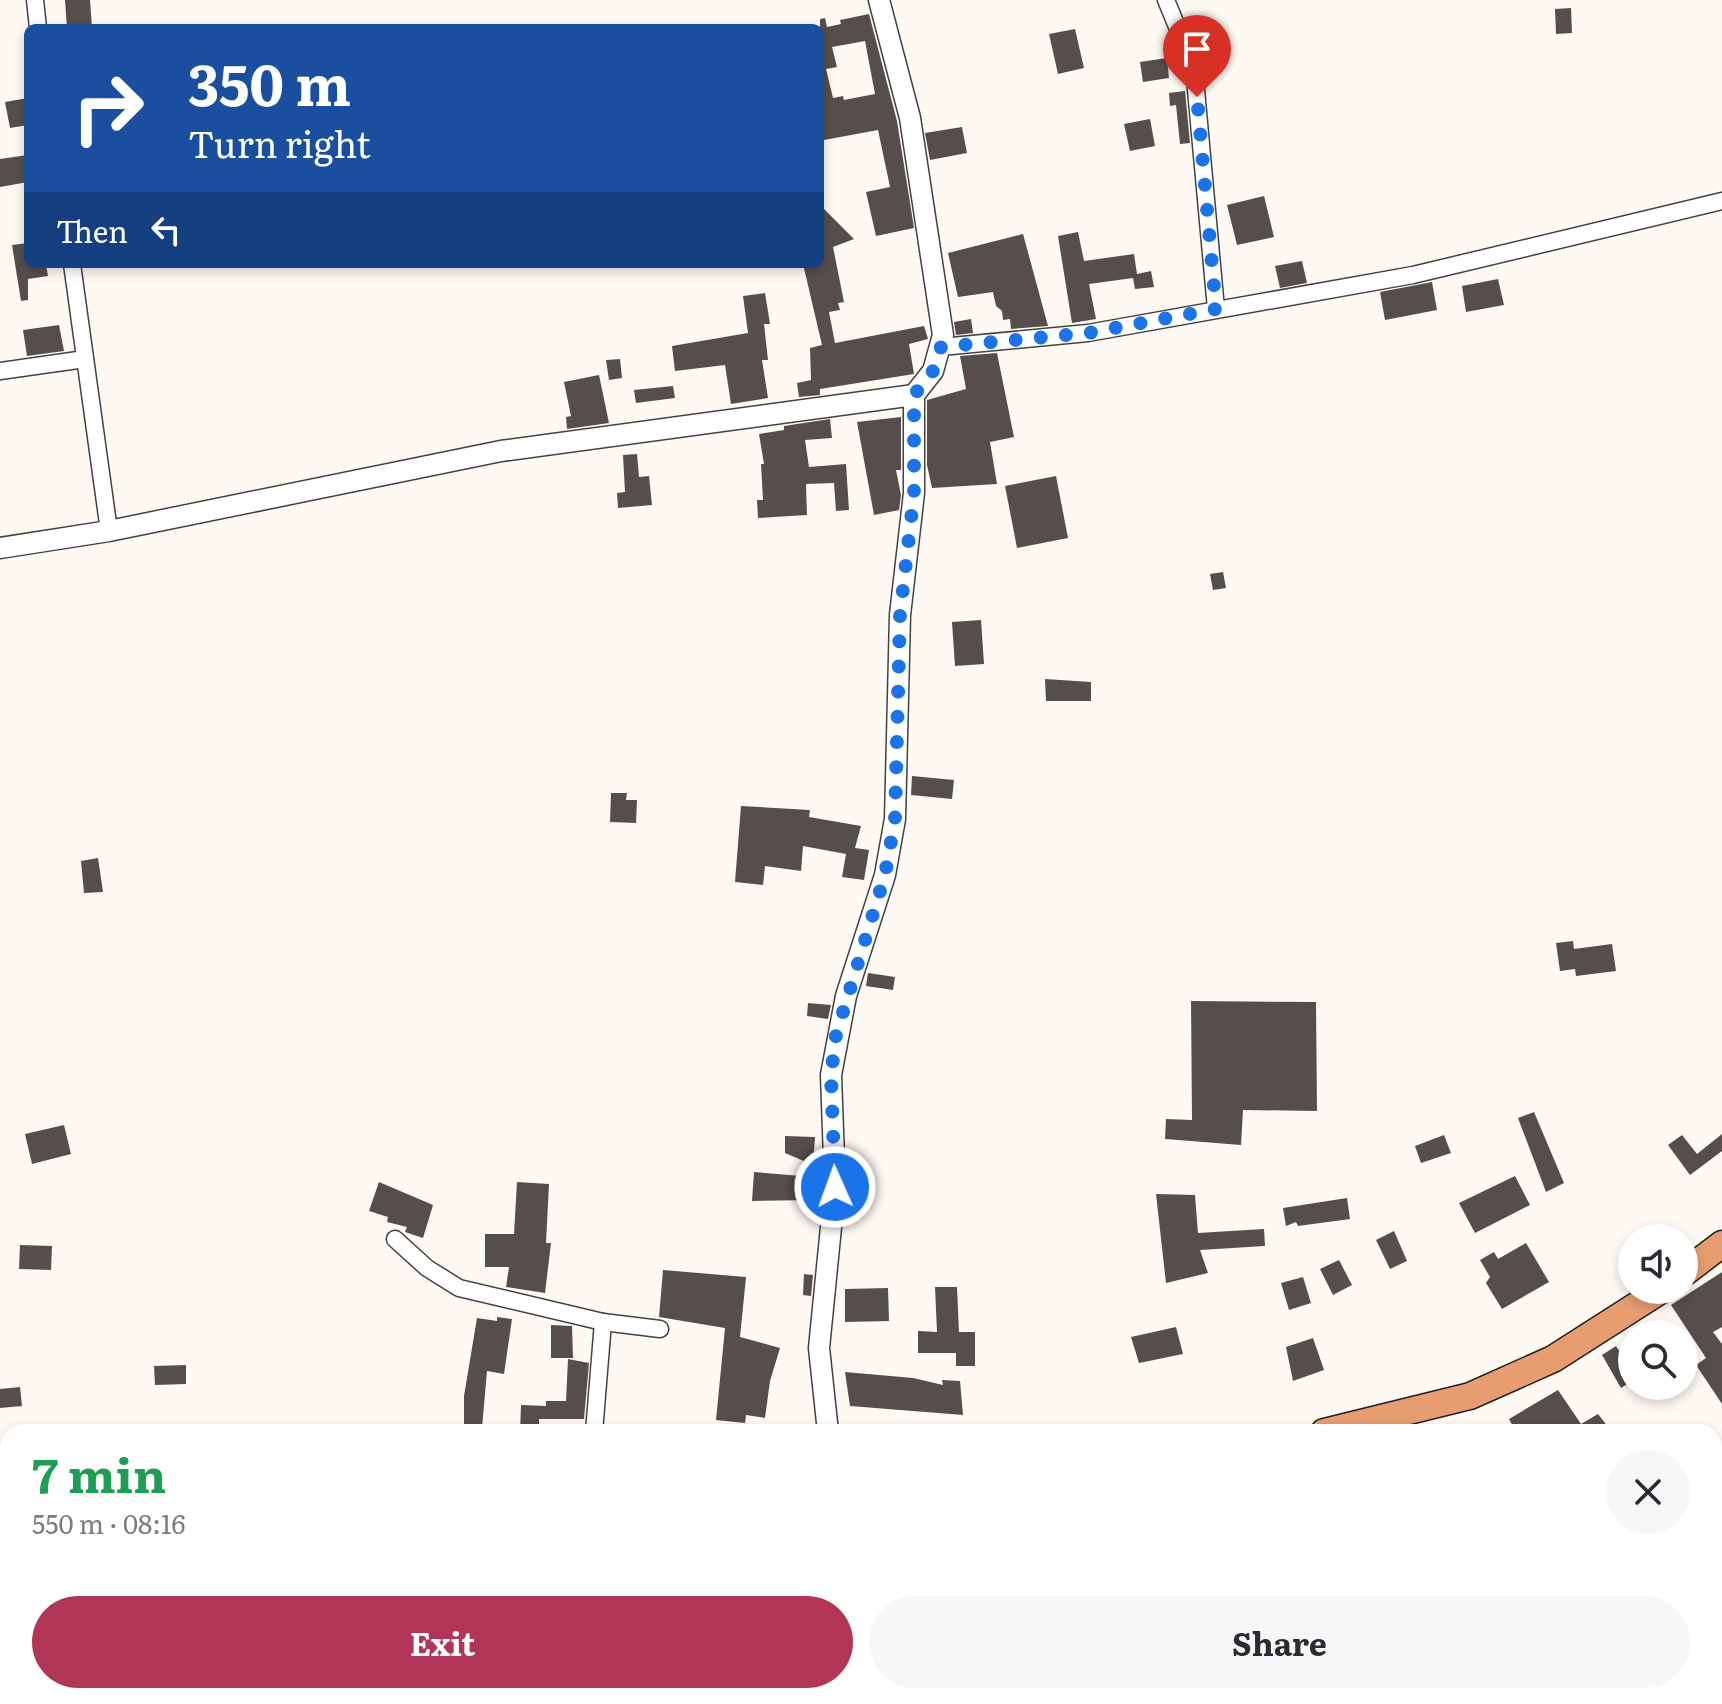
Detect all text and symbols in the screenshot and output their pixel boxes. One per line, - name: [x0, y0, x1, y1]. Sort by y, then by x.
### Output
- pin: [1163, 15, 1231, 97]
- icon: arrive: [1175, 27, 1219, 71]
- text: 350 m: [188, 40, 351, 123]
- icon: right: [56, 56, 160, 160]
- text: Turn right: [188, 116, 371, 169]
- text: Then: [56, 208, 128, 252]
- icon: left: [144, 208, 188, 252]
- position arrow: [793, 1145, 877, 1229]
- map controls: [1618, 1224, 1698, 1400]
- button: sound: [1618, 1224, 1698, 1304]
- button: search: [1618, 1320, 1698, 1400]
- text: 7 min: [32, 1437, 166, 1508]
- button: close: [1606, 1450, 1690, 1534]
- text: 550 m · 08:16: [32, 1503, 185, 1542]
- button: Exit: [32, 1596, 853, 1688]
- button: Share: [869, 1596, 1690, 1688]

